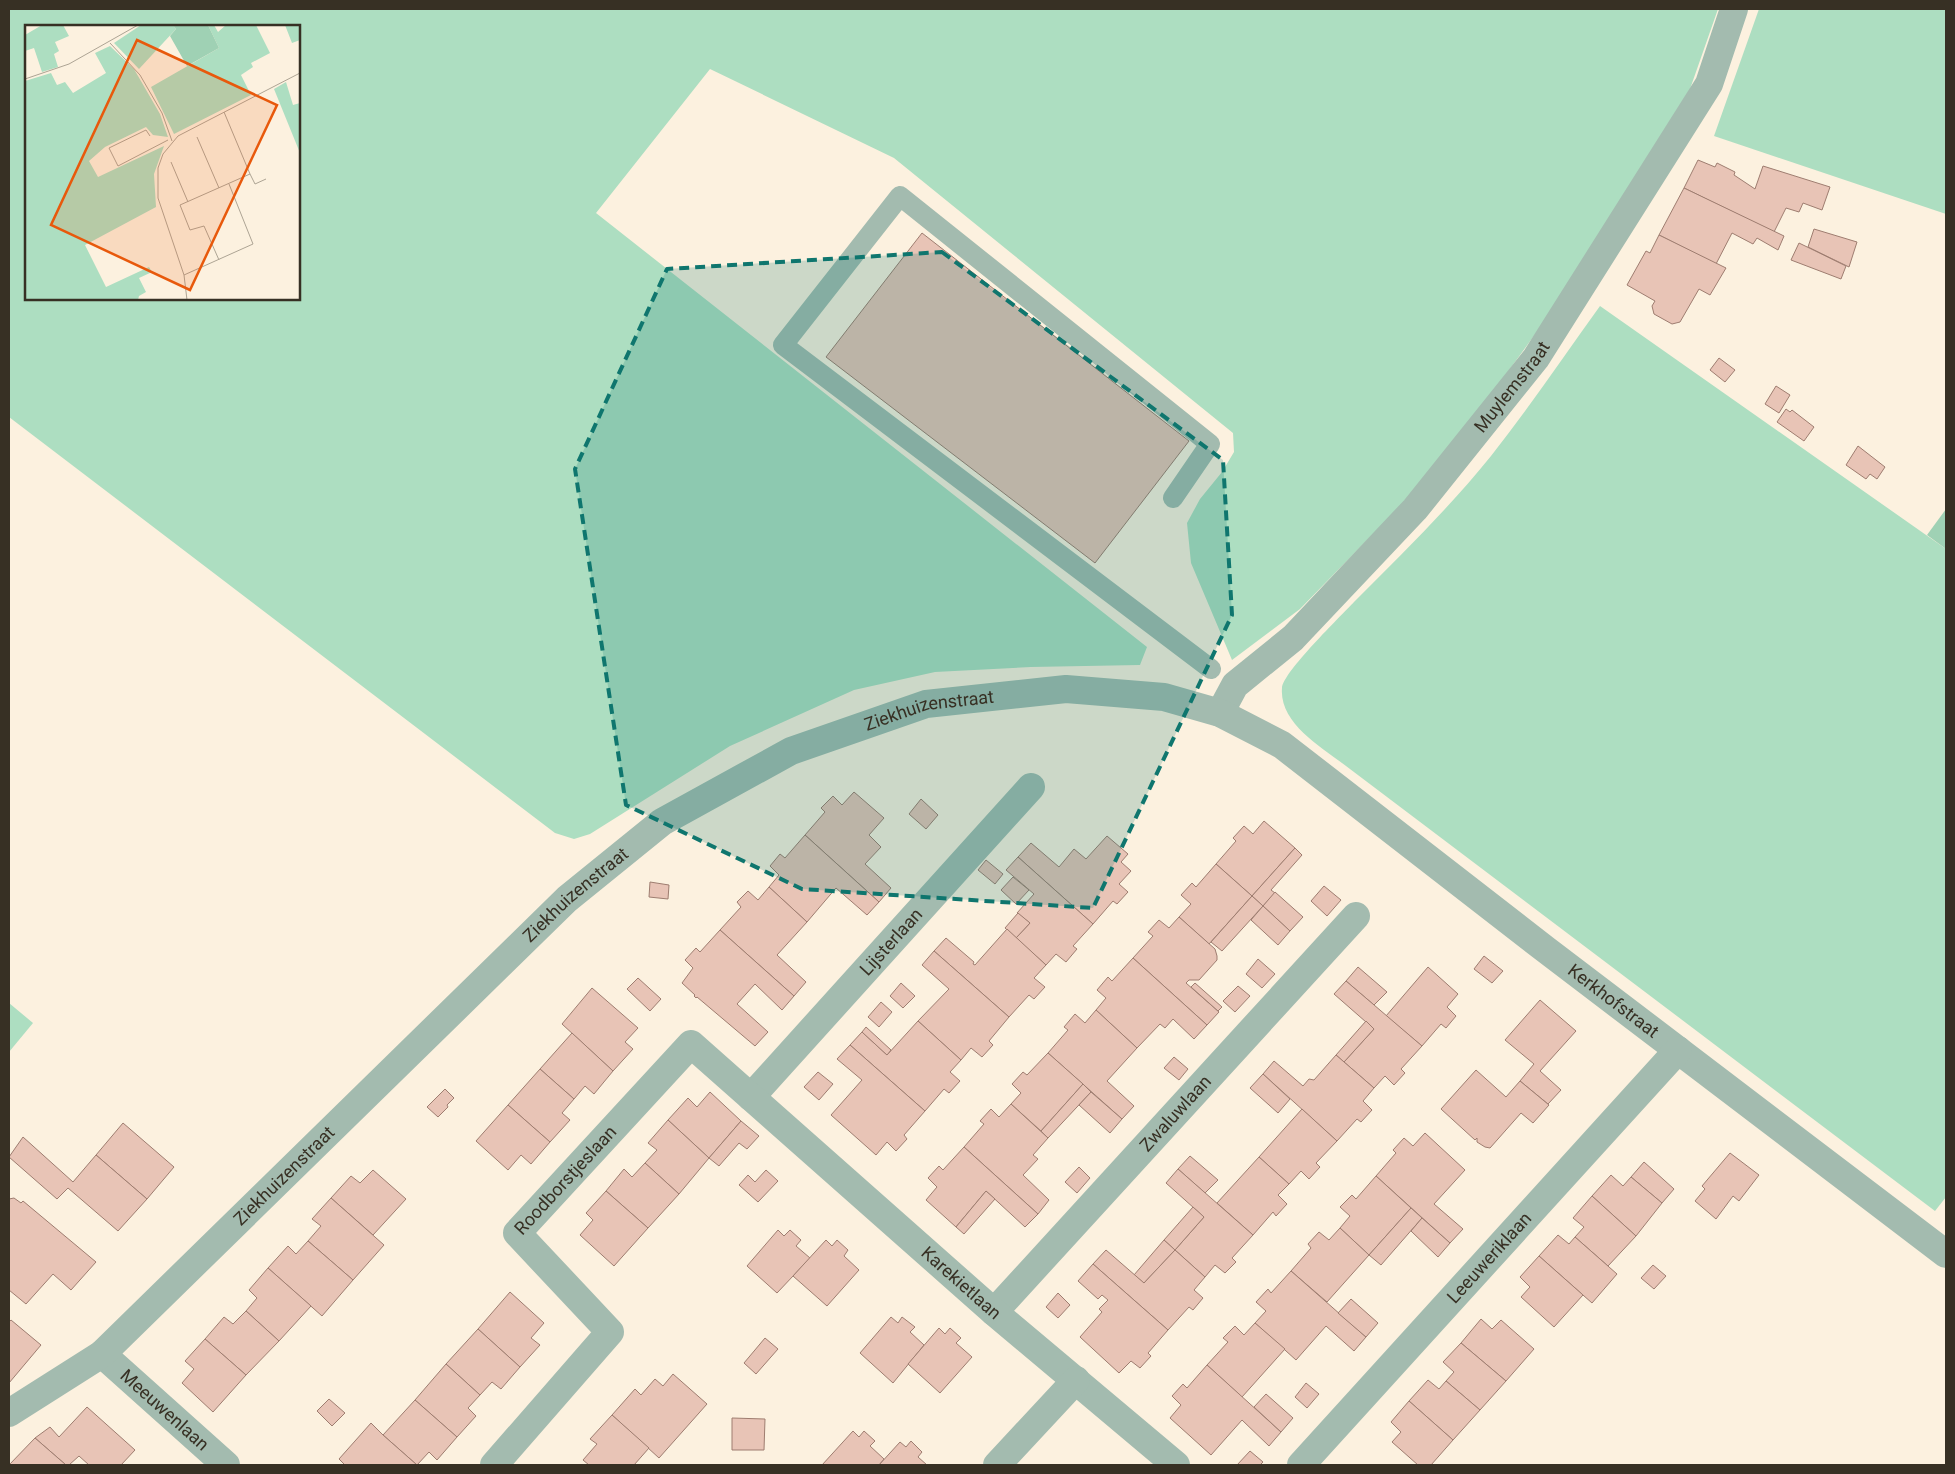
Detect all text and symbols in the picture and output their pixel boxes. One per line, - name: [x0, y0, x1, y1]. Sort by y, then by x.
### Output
- inset map: [25, 25, 300, 300]
- street label: Muylemstraat: [1469, 337, 1554, 437]
- street label: Ziekhuizenstraat: [861, 686, 995, 735]
- street label: Ziekhuizenstraat: [518, 843, 632, 946]
- street label: Lijsterlaan: [855, 904, 926, 979]
- street label: Kerkhofstraat: [1564, 959, 1663, 1042]
- street label: Zwaluwlaan: [1135, 1071, 1215, 1156]
- street label: Ziekhuizenstraat: [229, 1121, 339, 1229]
- street label: Roodborstjeslaan: [510, 1121, 621, 1239]
- street label: Leeuweriklaan: [1442, 1208, 1535, 1307]
- street label: Karekietlaan: [917, 1242, 1006, 1324]
- street label: Meeuwenlaan: [116, 1365, 214, 1455]

